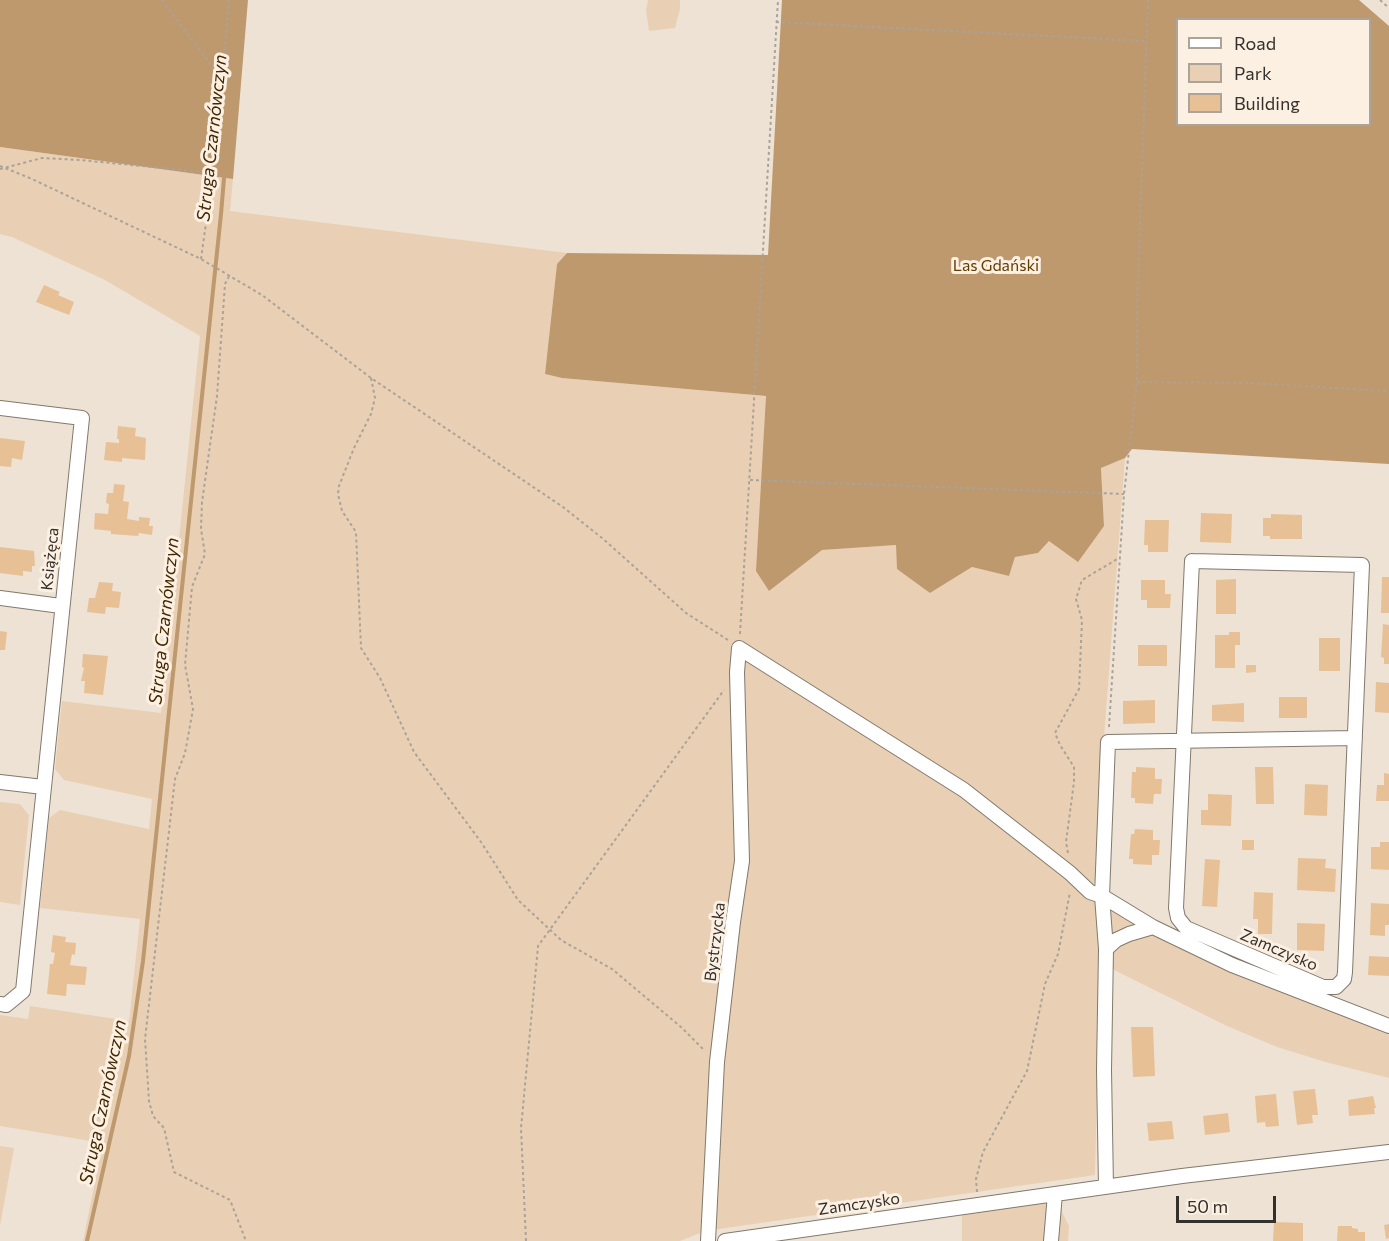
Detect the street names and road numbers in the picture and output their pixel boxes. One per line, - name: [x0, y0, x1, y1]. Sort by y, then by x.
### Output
- street label: Książęca: [37, 527, 63, 591]
- street label: Bystrzycka: [701, 901, 729, 983]
- street label: Zamczysko: [1237, 925, 1321, 975]
- street label: Zamczysko: [817, 1189, 901, 1219]

